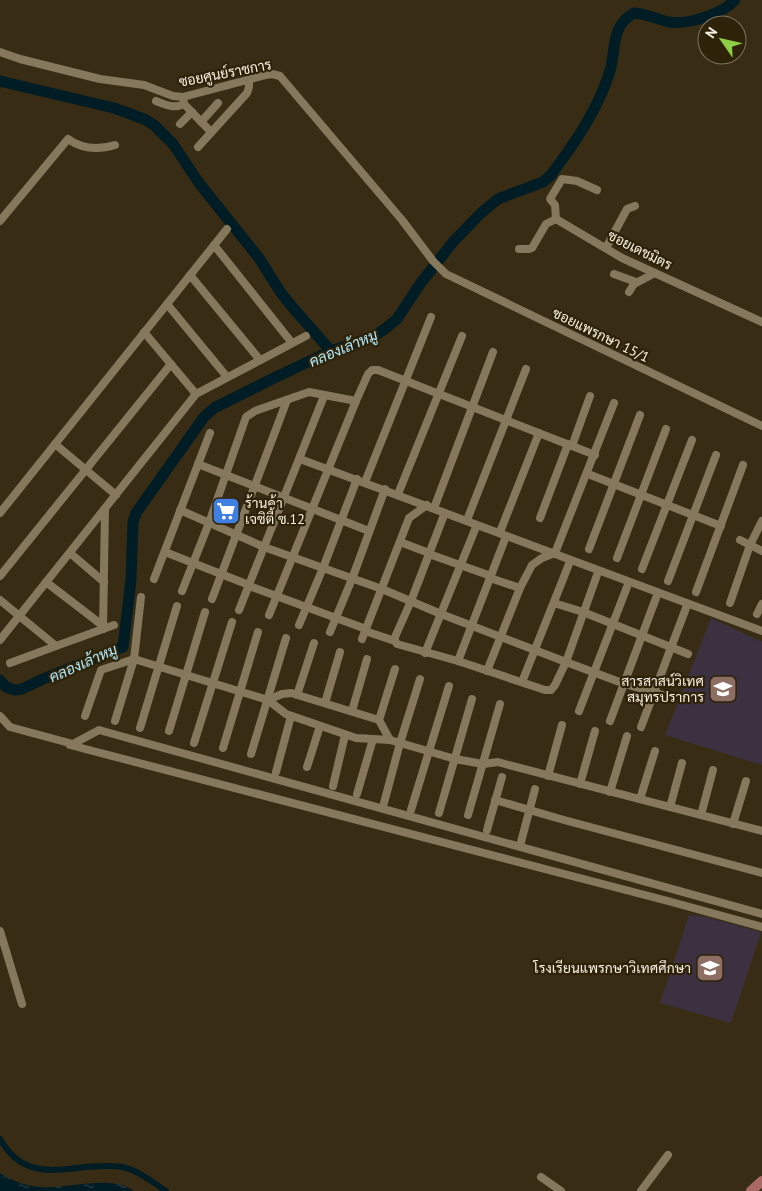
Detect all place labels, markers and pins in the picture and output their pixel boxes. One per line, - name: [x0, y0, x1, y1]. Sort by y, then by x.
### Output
- place label: ร้านค้า เจซิตี้ ซ.12: [245, 494, 305, 528]
- supermarket icon: ร้านค้า เจซิตี้ ซ.12: [211, 496, 241, 526]
- place label: สารสาสน์วิเทศ สมุทรปราการ: [621, 672, 704, 707]
- school or university icon: สารสาสน์วิเทศ สมุทรปราการ: [708, 674, 738, 704]
- school or university icon: โรงเรียนแพรกษาวิเทศศึกษา: [695, 953, 725, 983]
- place label: โรงเรียนแพรกษาวิเทศศึกษา: [532, 959, 691, 977]

